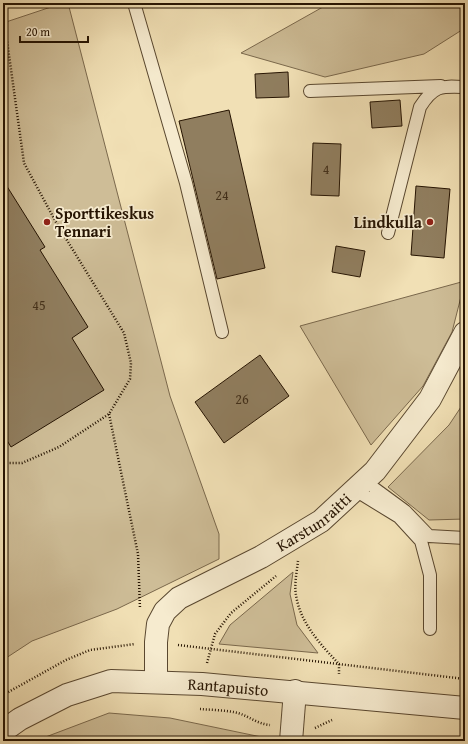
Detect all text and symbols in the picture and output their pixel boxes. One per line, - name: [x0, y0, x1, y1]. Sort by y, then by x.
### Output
- scale bar: [20, 18, 88, 44]
- text: 20 m: [26, 23, 50, 40]
- house number: 4: [323, 159, 330, 179]
- house number: 24: [215, 185, 229, 205]
- place label: Sporttikeskus Tennari: [55, 201, 154, 243]
- place label: Lindkulla: [354, 210, 423, 234]
- marker: Sporttikeskus Tennari: [42, 217, 52, 227]
- marker: Lindkulla: [425, 217, 435, 227]
- house number: 45: [32, 295, 46, 315]
- house number: 26: [235, 389, 249, 409]
- street label: Karstunraitti: [272, 487, 357, 557]
- street label: Rantapuisto: [187, 672, 269, 702]

